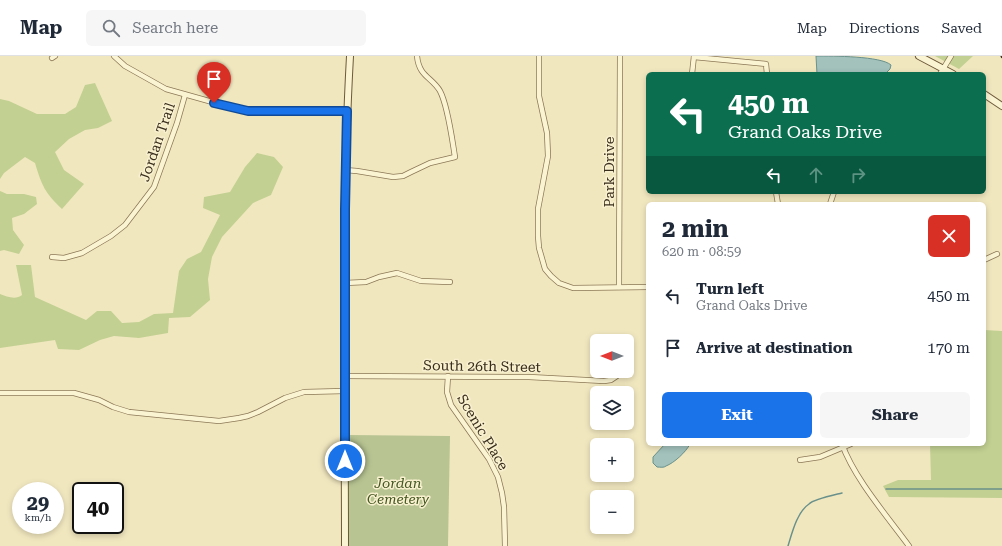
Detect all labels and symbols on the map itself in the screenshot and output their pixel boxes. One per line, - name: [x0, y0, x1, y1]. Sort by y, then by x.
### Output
- pin: [197, 62, 231, 103]
- street label: Jordan Trail: [136, 100, 178, 183]
- street label: Park Drive: [601, 136, 617, 207]
- north arrow: [590, 334, 634, 378]
- street label: South 26th Street: [423, 357, 541, 375]
- street label: Scenic Place: [454, 391, 512, 473]
- position arrow: [324, 440, 366, 482]
- park label: Jordan Cemetery: [367, 475, 430, 507]
- speed limit sign: 40: [72, 482, 124, 534]

